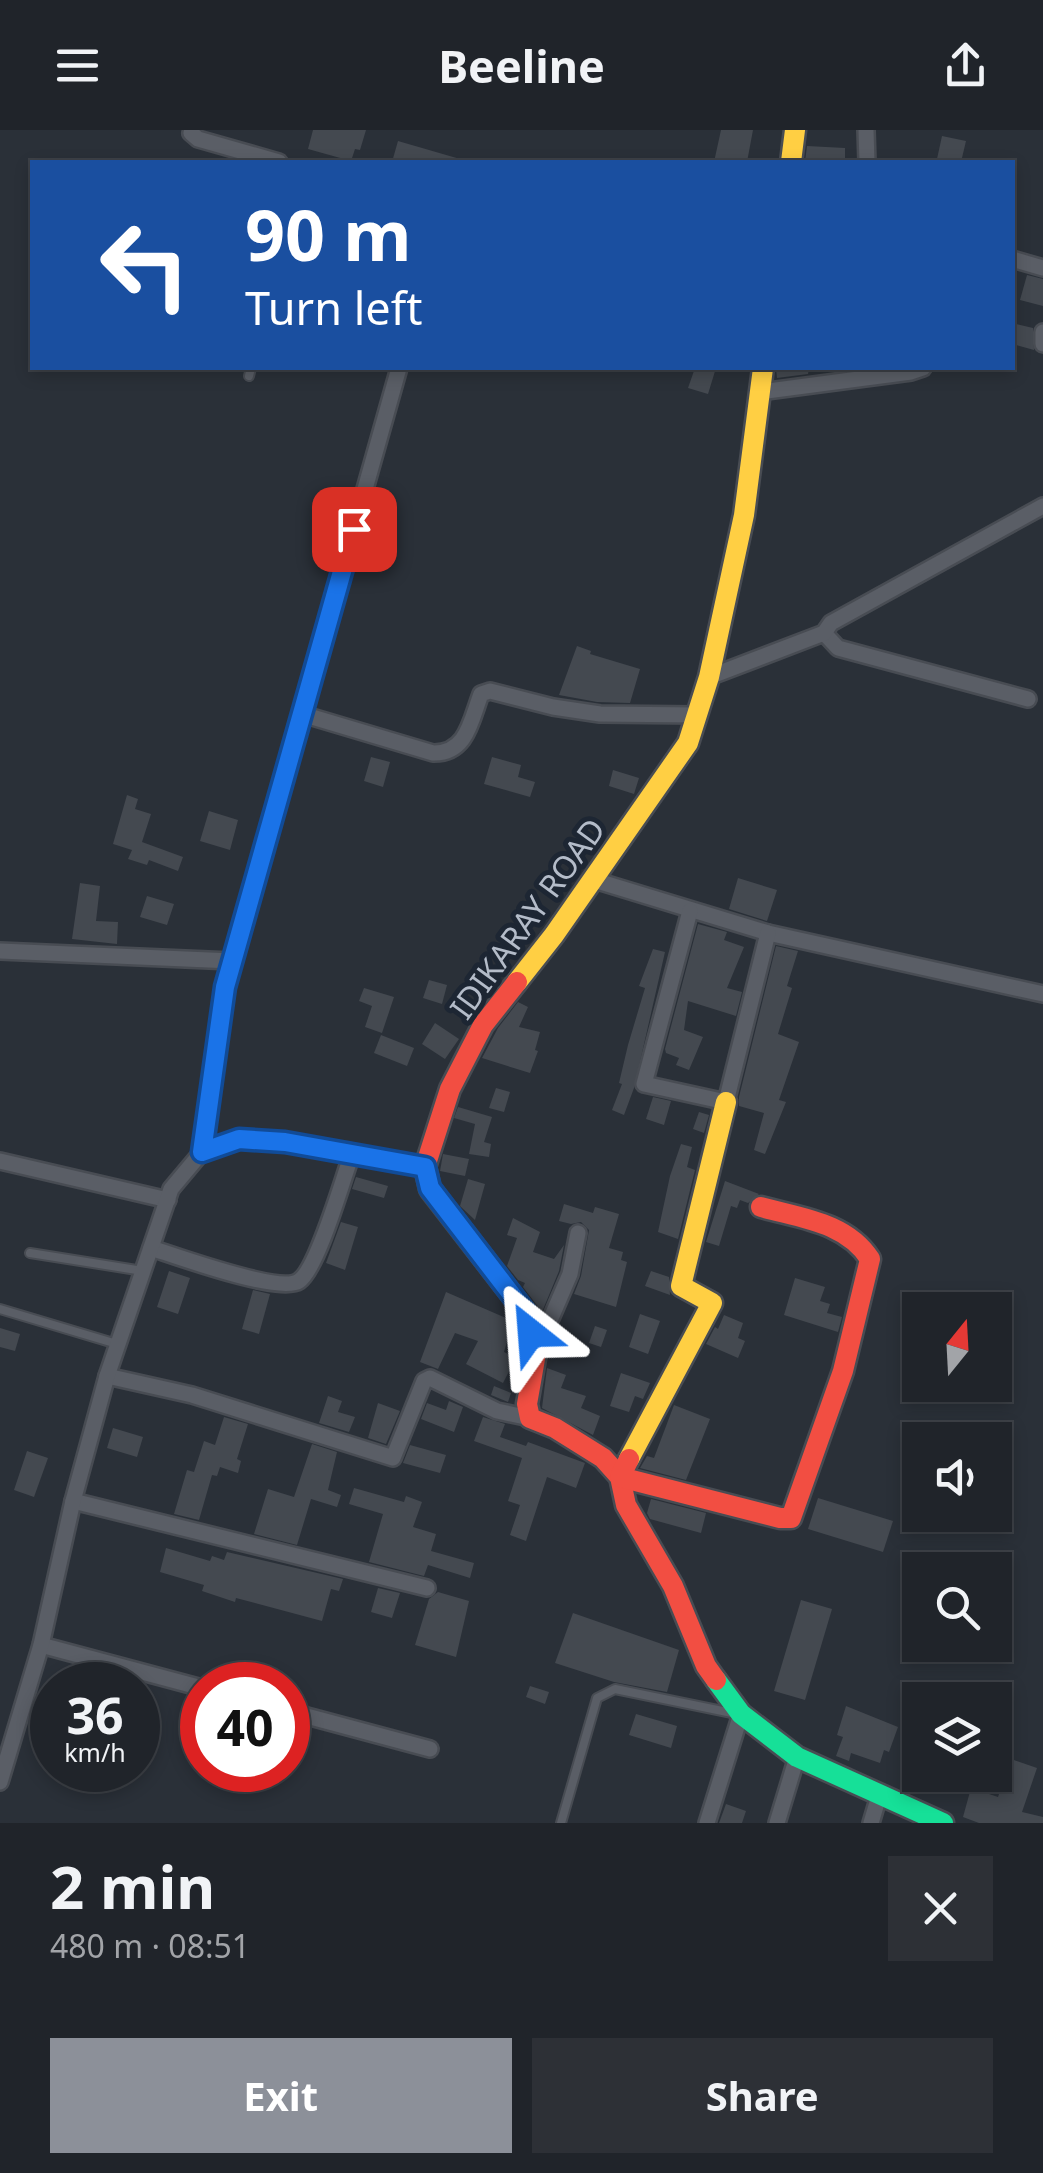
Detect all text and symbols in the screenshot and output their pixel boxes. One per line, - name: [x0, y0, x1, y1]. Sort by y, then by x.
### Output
- text: Beeline: [438, 35, 605, 96]
- icon: menu: [50, 38, 105, 93]
- icon: share: [938, 38, 993, 93]
- text: 90 m: [245, 186, 412, 282]
- icon: left: [80, 200, 210, 330]
- text: Turn left: [245, 277, 422, 338]
- pin: [312, 487, 397, 572]
- icon: arrive: [327, 502, 382, 557]
- street label: IDIKARAY ROAD: [439, 809, 614, 1027]
- position arrow: [479, 1281, 583, 1385]
- north arrow: [902, 1292, 1012, 1402]
- map controls: [902, 1292, 1012, 1792]
- button: sound: [902, 1422, 1012, 1532]
- button: search: [902, 1552, 1012, 1662]
- speed limit sign: 40: [180, 1662, 310, 1792]
- text: 36: [66, 1681, 124, 1749]
- button: layers: [902, 1682, 1012, 1792]
- text: km/h: [64, 1735, 126, 1769]
- text: 2 min: [50, 1845, 215, 1927]
- button: close: [888, 1856, 993, 1961]
- text: 480 m · 08:51: [50, 1924, 250, 1967]
- button: Exit: [50, 2038, 512, 2153]
- button: Share: [532, 2038, 993, 2153]

